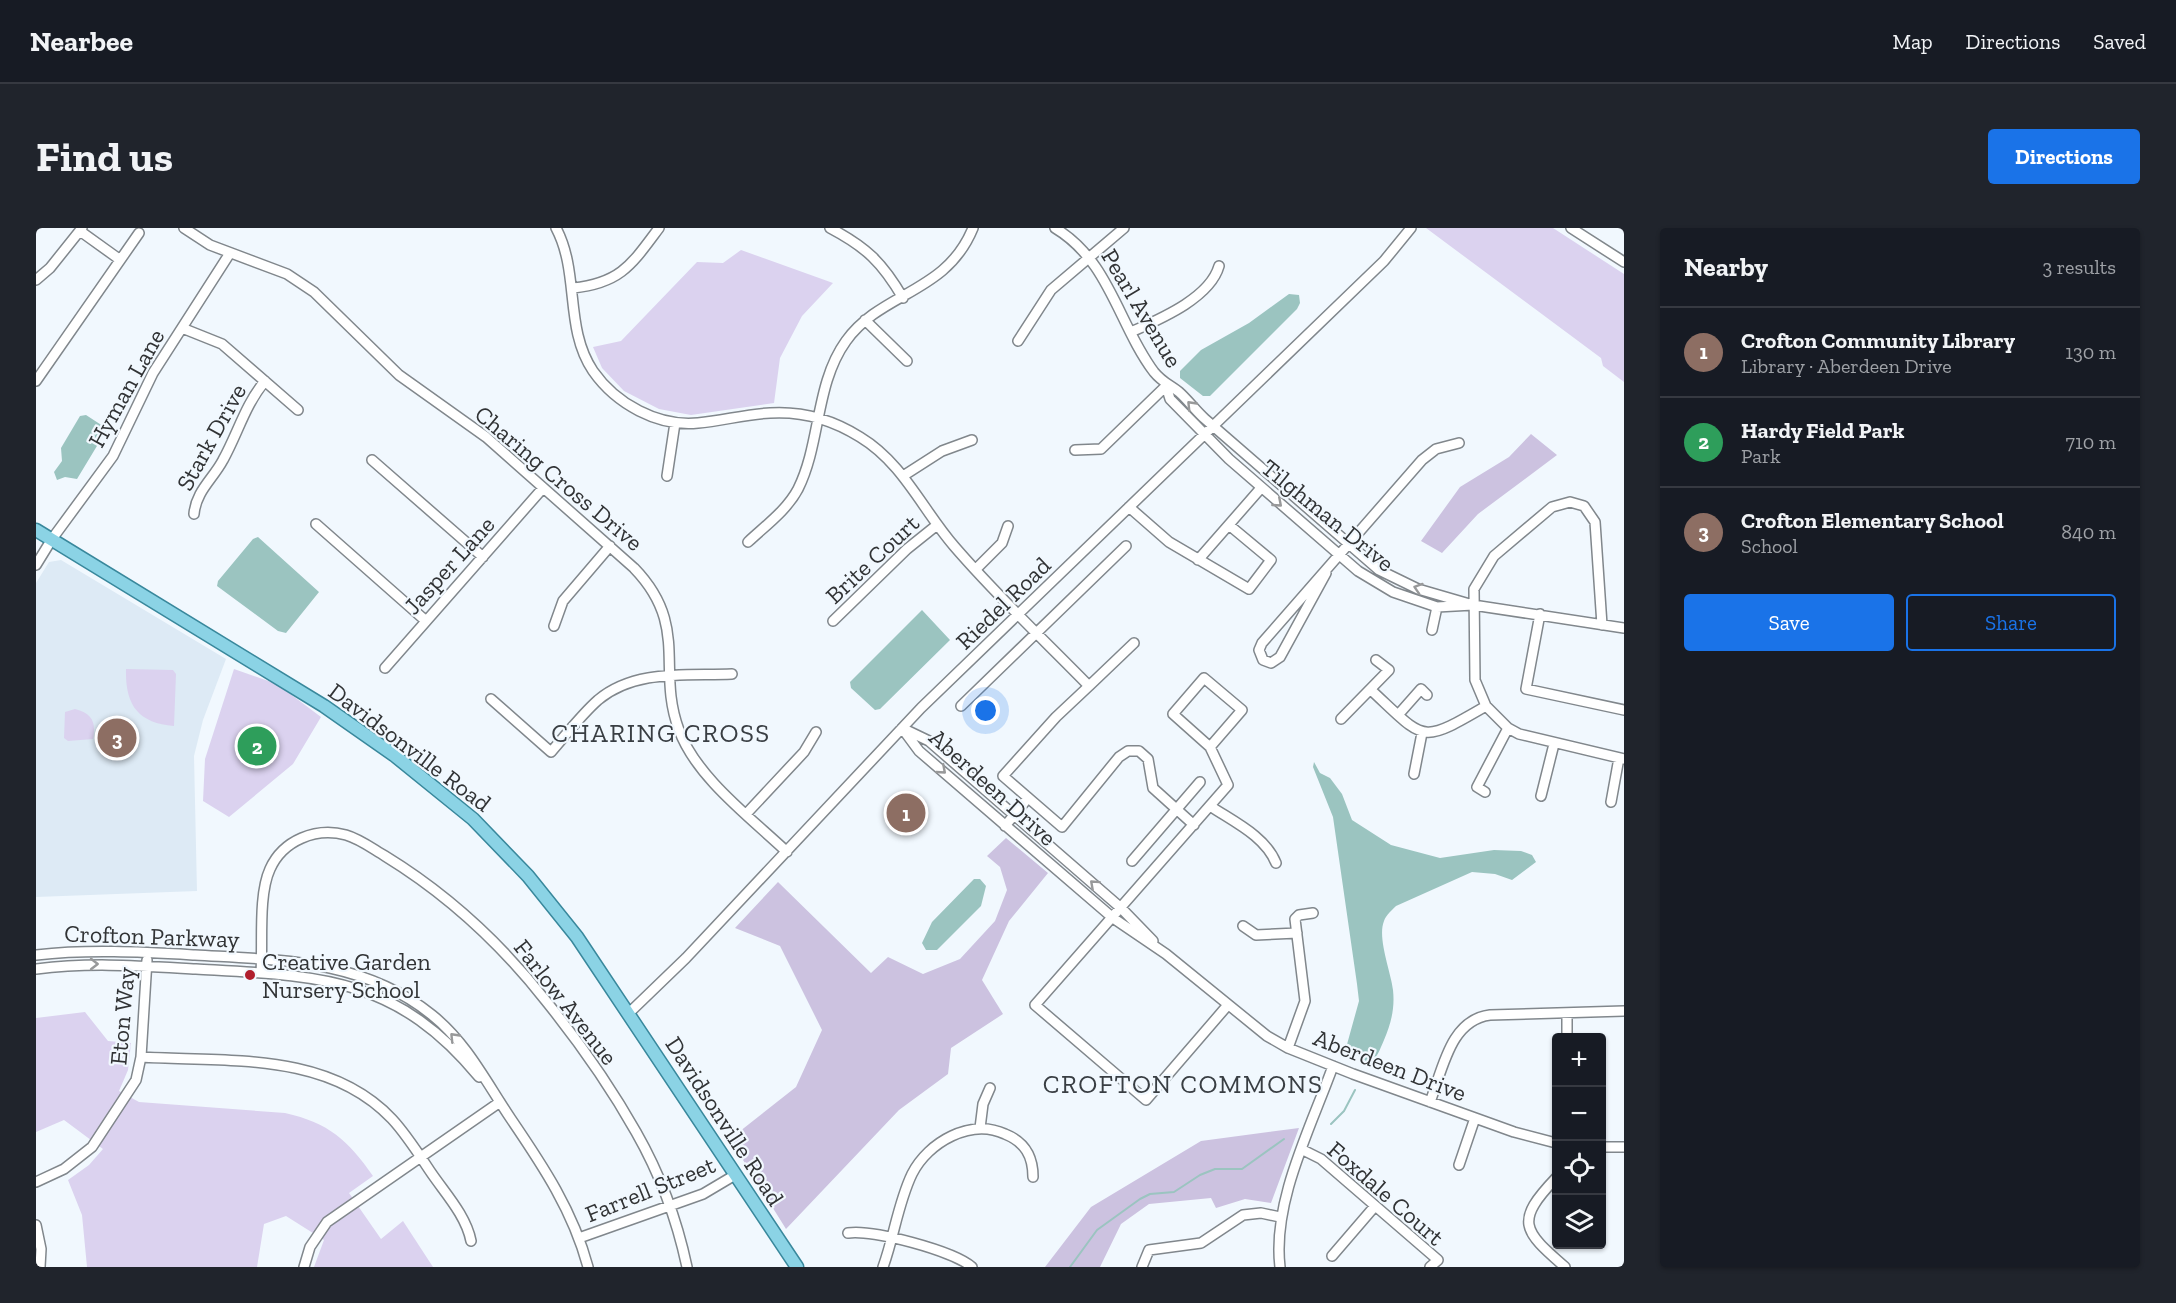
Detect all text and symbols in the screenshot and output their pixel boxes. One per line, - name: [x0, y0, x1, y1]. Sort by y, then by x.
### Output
- text: Nearbee: [30, 25, 133, 58]
- text: Map: [1893, 29, 1933, 54]
- text: Directions: [1966, 29, 2060, 54]
- text: Saved: [2093, 29, 2146, 54]
- button: Directions: [1988, 129, 2140, 184]
- text: Find us: [36, 131, 173, 182]
- street label: Pearl Avenue: [1095, 243, 1189, 373]
- text: Nearby: [1684, 251, 1768, 283]
- text: 3 results: [2042, 255, 2116, 279]
- street label: Hyman Lane: [82, 324, 170, 452]
- text: Crofton Community Library: [1741, 327, 2015, 354]
- text: 1: [1699, 340, 1708, 364]
- text: 130 m: [2065, 340, 2116, 364]
- text: Library · Aberdeen Drive: [1741, 354, 1952, 378]
- street label: Stark Drive: [170, 379, 252, 495]
- street label: Charing Cross Drive: [469, 399, 649, 557]
- one-way arrow: [1187, 401, 1198, 412]
- text: Hardy Field Park: [1741, 417, 1904, 444]
- text: 2: [1698, 430, 1709, 454]
- text: 710 m: [2066, 430, 2116, 454]
- text: Park: [1741, 444, 1781, 468]
- street label: Tilghman Drive: [1256, 453, 1400, 577]
- one-way arrow: [1271, 496, 1282, 507]
- text: Crofton Elementary School: [1741, 507, 2004, 534]
- street label: Brite Court: [819, 508, 925, 610]
- street label: Jasper Lane: [397, 510, 501, 620]
- text: 3: [1698, 520, 1709, 544]
- text: 840 m: [2061, 520, 2116, 544]
- text: School: [1741, 534, 1798, 558]
- street label: Riedel Road: [950, 551, 1056, 655]
- one-way arrow: [1413, 583, 1424, 595]
- button: Save: [1684, 594, 1894, 651]
- button: Share: [1906, 594, 2116, 651]
- street label: Davidsonville Road: [323, 676, 497, 818]
- your location: [971, 696, 1000, 725]
- pin: 3: [98, 716, 136, 760]
- district label: CHARING CROSS: [551, 717, 771, 749]
- street label: Aberdeen Drive: [923, 722, 1063, 852]
- pin: 2: [238, 724, 276, 768]
- one-way arrow: [935, 763, 946, 774]
- pin: 1: [886, 790, 926, 836]
- one-way arrow: [1091, 880, 1101, 891]
- street label: Crofton Parkway: [64, 918, 241, 954]
- street label: Farlow Avenue: [508, 933, 624, 1071]
- place label: Creative Garden Nursery School: [262, 947, 431, 1004]
- one-way arrow: [90, 958, 99, 970]
- street label: Eton Way: [103, 965, 141, 1066]
- marker: Creative Garden Nursery School: [243, 968, 257, 982]
- street label: Aberdeen Drive: [1310, 1023, 1470, 1107]
- street label: Davidsonville Road: [659, 1031, 791, 1211]
- one-way arrow: [451, 1033, 462, 1044]
- map controls: [1552, 1033, 1606, 1249]
- button: +: [1552, 1033, 1606, 1087]
- district label: CROFTON COMMONS: [1043, 1068, 1323, 1100]
- button: −: [1552, 1087, 1606, 1141]
- street label: Foxdale Court: [1322, 1135, 1450, 1252]
- button: locate: [1552, 1141, 1606, 1195]
- street label: Farrell Street: [581, 1150, 719, 1228]
- button: layers: [1552, 1195, 1606, 1249]

